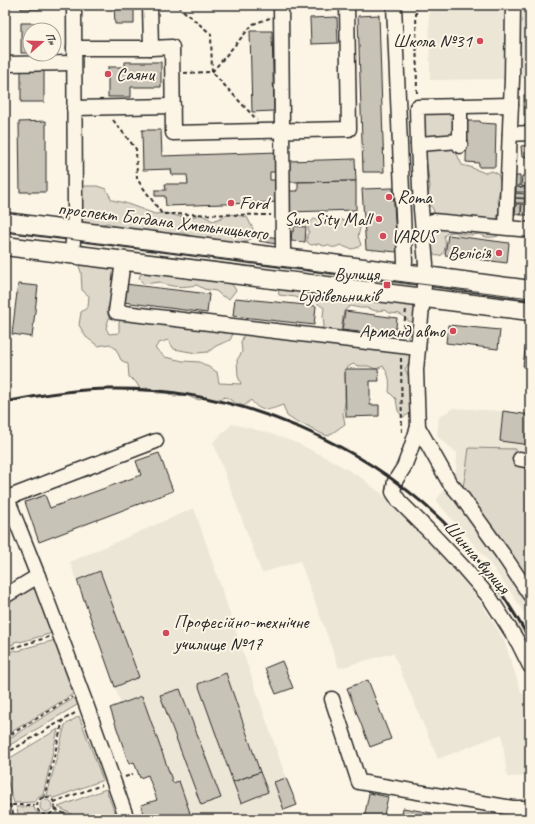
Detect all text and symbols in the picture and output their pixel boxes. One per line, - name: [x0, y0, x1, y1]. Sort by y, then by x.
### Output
- north arrow: [22, 22, 62, 62]
- place label: Школа №31: [393, 29, 473, 53]
- text: Пн: [43, 31, 60, 47]
- marker: Школа №31: [475, 36, 485, 46]
- place label: Саяни: [116, 62, 156, 86]
- marker: Саяни: [103, 69, 113, 79]
- place label: Roma: [397, 185, 433, 209]
- place label: Ford: [239, 191, 272, 215]
- marker: Roma: [384, 192, 394, 202]
- street label: проспект Богдана Хмельницького: [57, 196, 271, 246]
- marker: Ford: [226, 198, 236, 208]
- place label: Sun Sity Mall: [284, 207, 375, 231]
- marker: Sun Sity Mall: [374, 214, 384, 224]
- place label: VARUS: [391, 224, 439, 248]
- marker: VARUS: [378, 231, 388, 241]
- place label: Велісія: [448, 241, 492, 265]
- marker: Велісія: [494, 248, 504, 258]
- place label: Вулиця Будівельників: [297, 262, 383, 308]
- marker: Вулиця Будівельників: [382, 280, 392, 290]
- place label: Арманд авто: [359, 319, 446, 343]
- marker: Арманд авто: [448, 326, 458, 336]
- street label: Шинна вулиця: [439, 515, 517, 600]
- place label: Професійно-технічне училище №17: [173, 610, 310, 656]
- marker: Професійно-технічне училище №17: [161, 628, 171, 638]

